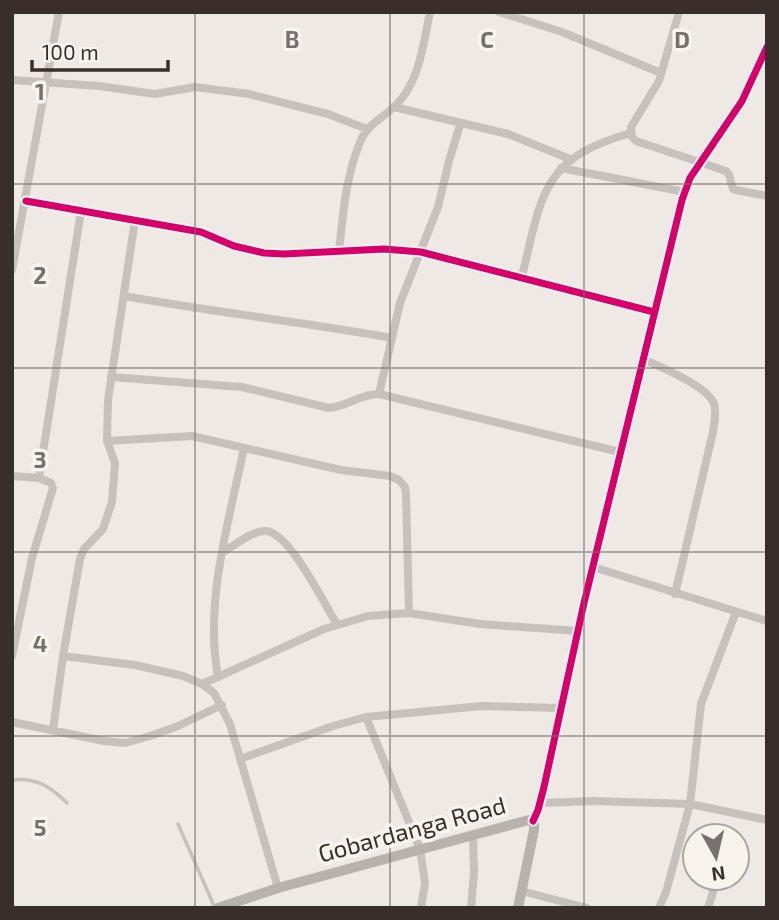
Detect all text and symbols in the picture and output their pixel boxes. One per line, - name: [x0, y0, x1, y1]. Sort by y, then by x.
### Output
- text: B: [285, 25, 299, 53]
- text: C: [480, 25, 494, 53]
- text: D: [674, 25, 690, 53]
- scale bar: [32, 28, 168, 72]
- text: 100 m: [42, 39, 99, 64]
- text: 1: [35, 77, 45, 105]
- text: 2: [33, 261, 47, 289]
- text: 3: [33, 445, 47, 473]
- text: 4: [33, 629, 47, 657]
- street label: Gobardanga Road: [315, 790, 509, 868]
- text: 5: [34, 813, 46, 841]
- north arrow: [681, 822, 751, 892]
- text: N: [710, 862, 727, 887]

